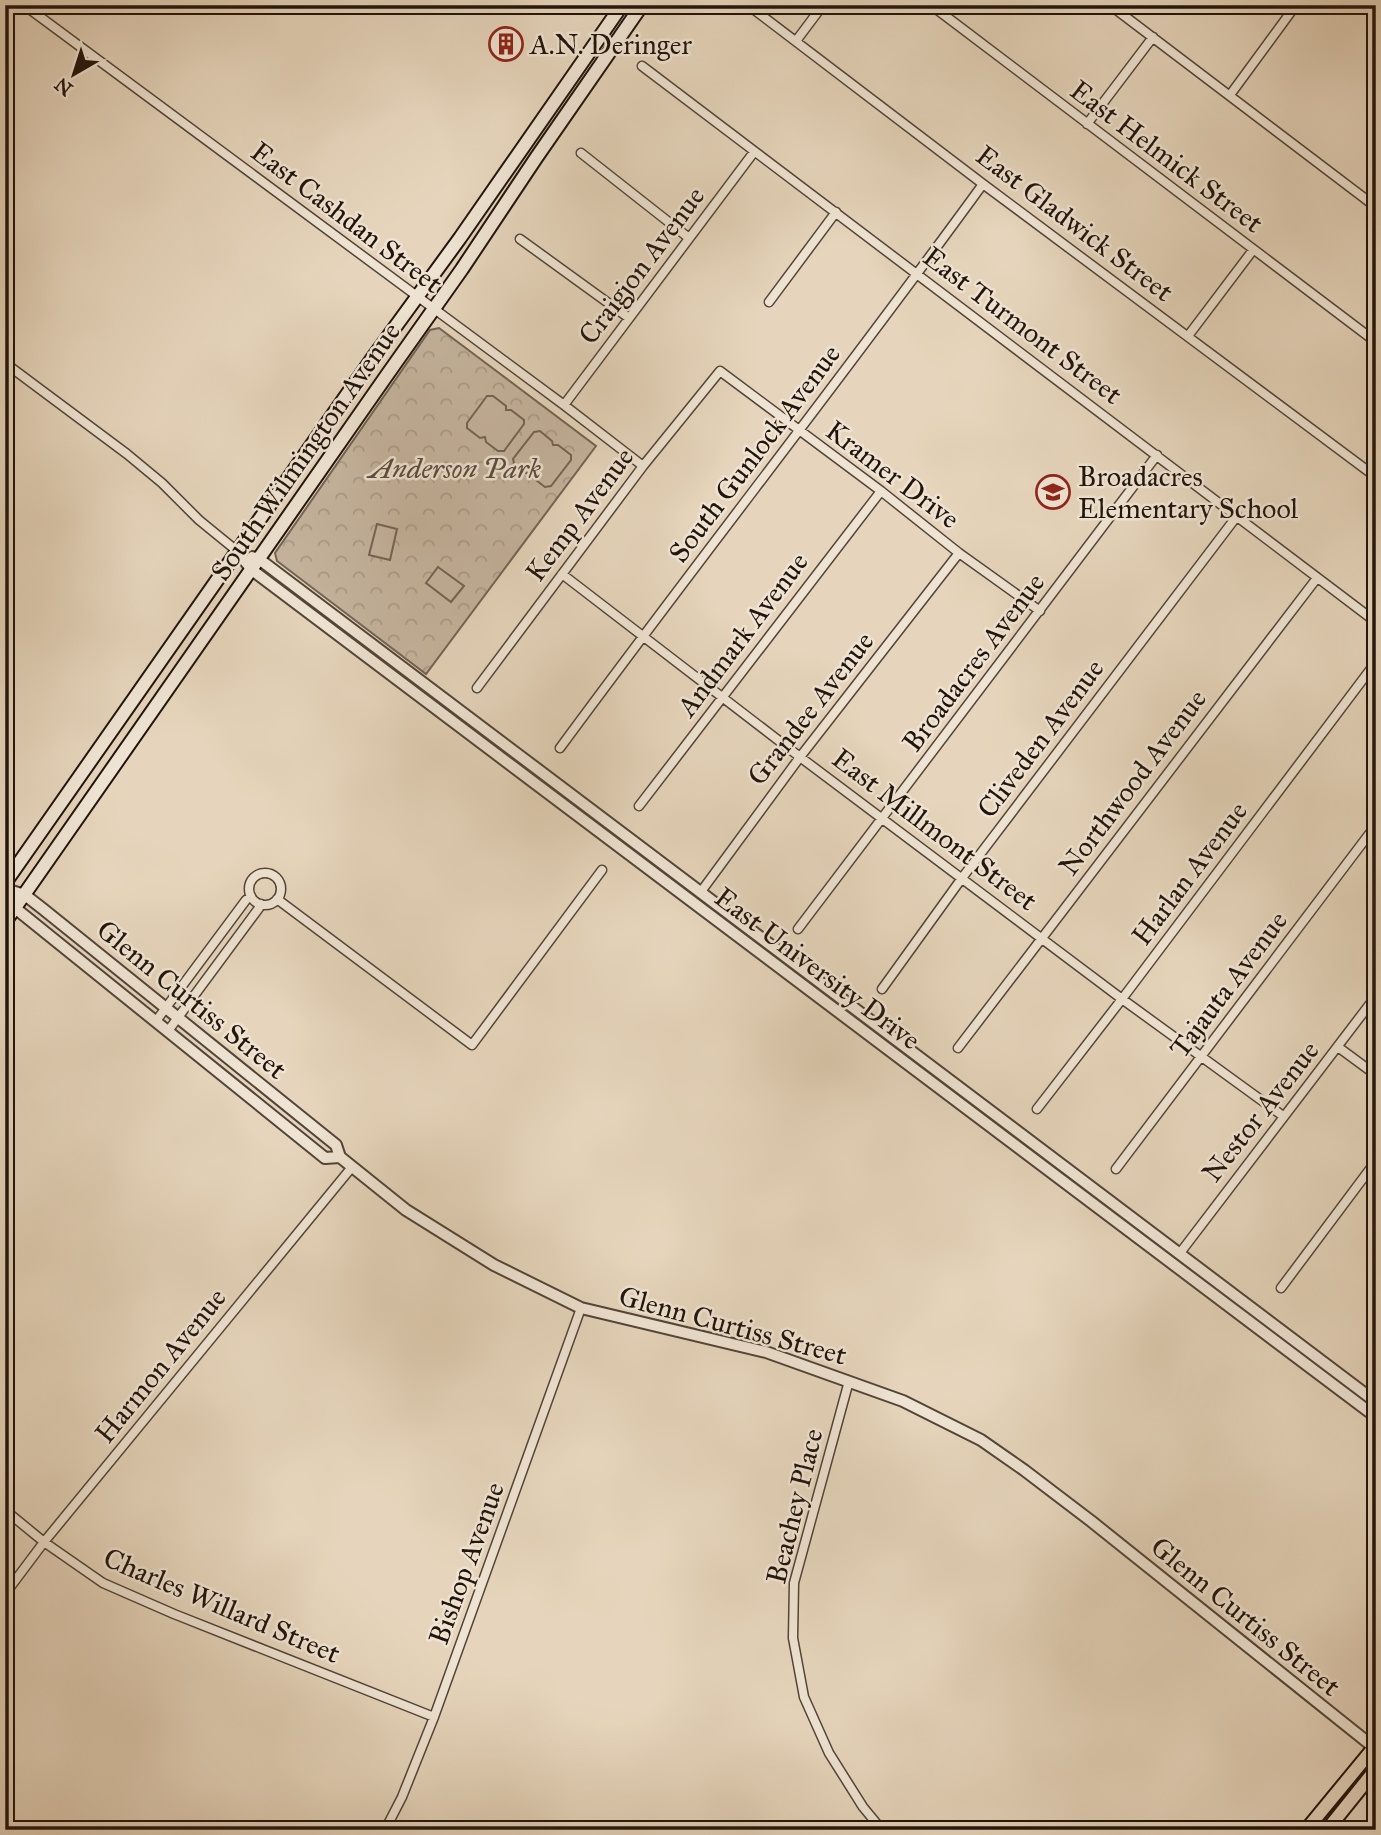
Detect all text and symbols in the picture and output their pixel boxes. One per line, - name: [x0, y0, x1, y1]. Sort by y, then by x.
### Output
- building icon: A.N. Deringer: [487, 25, 525, 63]
- place label: A.N. Deringer: [529, 27, 692, 62]
- north arrow: [38, 38, 108, 108]
- street label: East Helmick Street: [1063, 72, 1270, 240]
- text: N: [50, 73, 77, 101]
- street label: East Cashdan Street: [244, 134, 450, 301]
- street label: East Gladwick Street: [969, 138, 1180, 309]
- street label: Craigjon Avenue: [571, 179, 712, 351]
- street label: East Turmont Street: [916, 239, 1129, 412]
- street label: South Wilmington Avenue: [203, 315, 408, 587]
- street label: South Gunlock Avenue: [661, 337, 848, 569]
- street label: Kramer Drive: [819, 413, 967, 536]
- street label: Kemp Avenue: [518, 440, 641, 588]
- park label: Anderson Park: [366, 451, 542, 486]
- place label: Broadacres Elementary School: [1078, 459, 1299, 526]
- school or university icon: Broadacres Elementary School: [1034, 473, 1072, 511]
- street label: Andmark Avenue: [669, 545, 816, 724]
- street label: Broadacres Avenue: [895, 566, 1052, 759]
- street label: Grandee Avenue: [740, 624, 881, 792]
- street label: Cliveden Avenue: [969, 652, 1111, 825]
- street label: Northwood Avenue: [1051, 682, 1214, 882]
- street label: East Millmont Street: [825, 741, 1044, 918]
- street label: Harlan Avenue: [1124, 794, 1255, 952]
- street label: East University Drive: [708, 880, 928, 1057]
- street label: Tajauta Avenue: [1162, 904, 1295, 1065]
- street label: Glenn Curtiss Street: [90, 912, 294, 1087]
- street label: Nestor Avenue: [1194, 1034, 1326, 1189]
- street label: Glenn Curtiss Street: [615, 1278, 851, 1373]
- street label: Harmon Avenue: [87, 1281, 234, 1450]
- street label: Beachey Place: [758, 1425, 831, 1587]
- street label: Bishop Avenue: [421, 1477, 512, 1649]
- street label: Glenn Curtiss Street: [1144, 1529, 1348, 1704]
- street label: Charles Willard Street: [98, 1540, 345, 1671]

